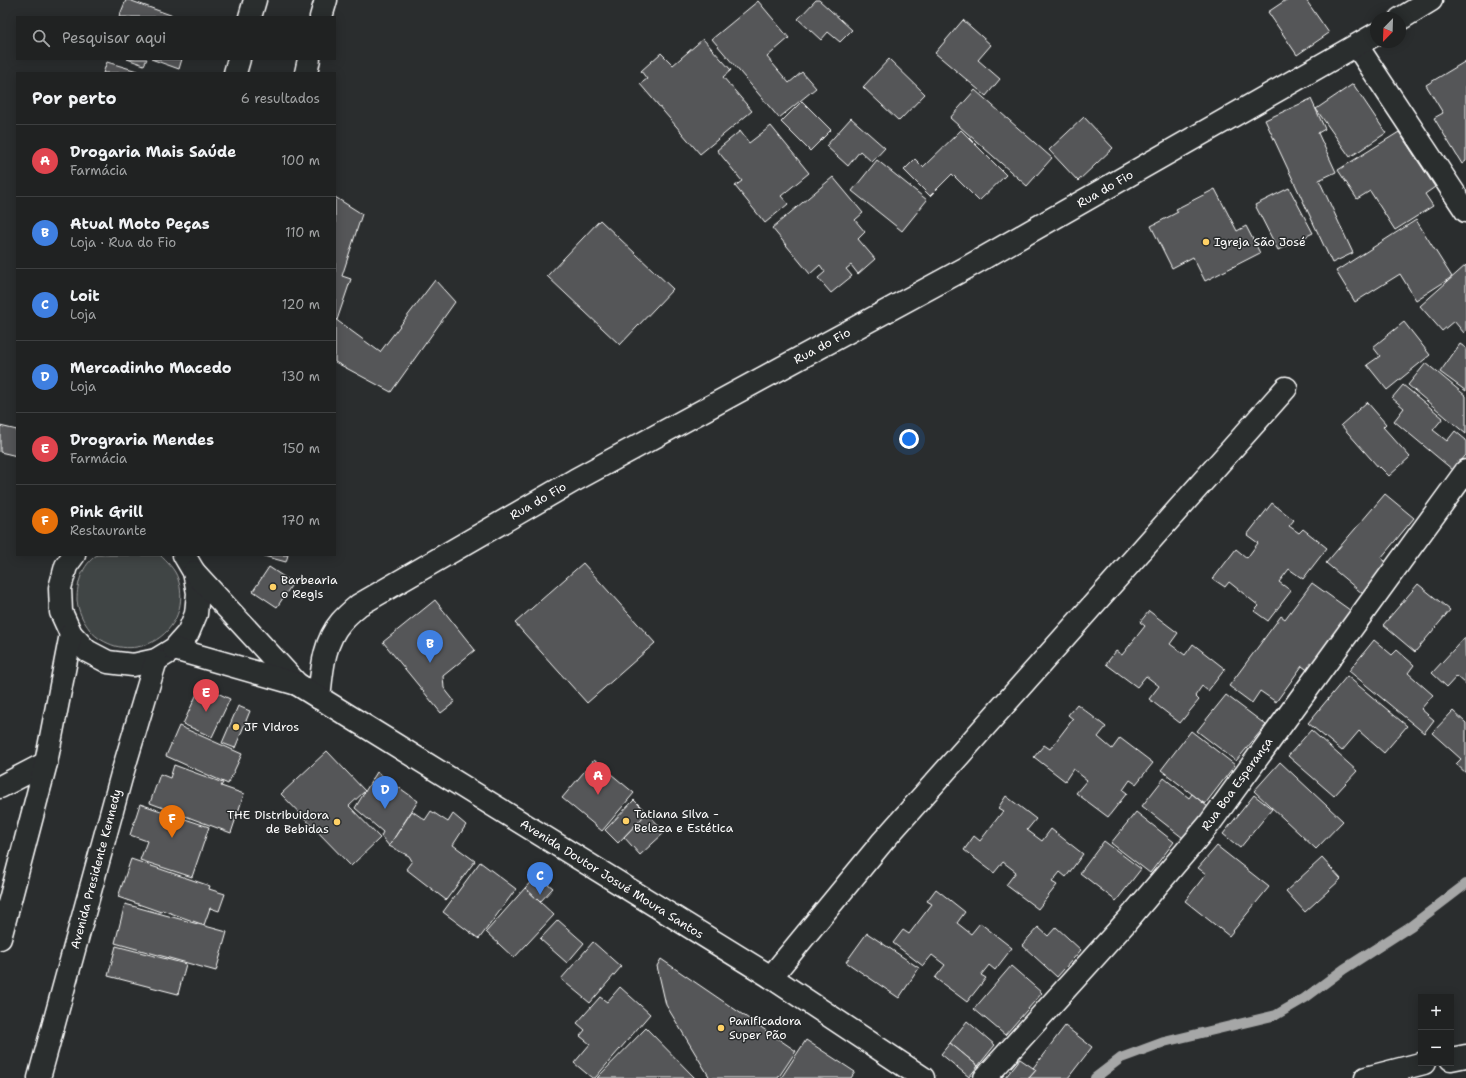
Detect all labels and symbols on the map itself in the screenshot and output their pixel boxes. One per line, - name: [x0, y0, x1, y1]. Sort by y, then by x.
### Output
- north arrow: [1370, 12, 1406, 48]
- street label: Rua do Fio: [1074, 167, 1136, 211]
- place label: Igreja São José: [1214, 234, 1306, 250]
- marker: Igreja São José: [1201, 237, 1211, 247]
- street label: Rua do Fio: [791, 324, 853, 368]
- your location: [899, 429, 919, 449]
- street label: Rua do Fio: [507, 479, 569, 523]
- place label: Barbearia o Regis: [281, 572, 338, 602]
- marker: Barbearia o Regis: [268, 582, 278, 592]
- pin: B: [417, 630, 443, 663]
- pin: E: [193, 679, 219, 712]
- place label: JF Vidros: [244, 719, 299, 735]
- marker: JF Vidros: [231, 722, 241, 732]
- street label: Rua Boa Esperança: [1198, 734, 1277, 834]
- pin: A: [585, 762, 611, 795]
- pin: D: [372, 776, 398, 809]
- street label: Avenida Presidente Kennedy: [67, 787, 125, 951]
- pin: F: [159, 805, 185, 838]
- place label: Tatiana Silva - Beleza e Estética: [634, 806, 734, 836]
- place label: THE Distribuidora de Bebidas: [227, 807, 330, 837]
- street label: Avenida Doutor Josué Moura Santos: [517, 816, 707, 942]
- marker: Tatiana Silva - Beleza e Estética: [621, 816, 631, 826]
- marker: THE Distribuidora de Bebidas: [332, 817, 342, 827]
- pin: C: [527, 862, 553, 895]
- place label: Panificadora Super Pão: [729, 1013, 802, 1043]
- marker: Panificadora Super Pão: [716, 1023, 726, 1033]

